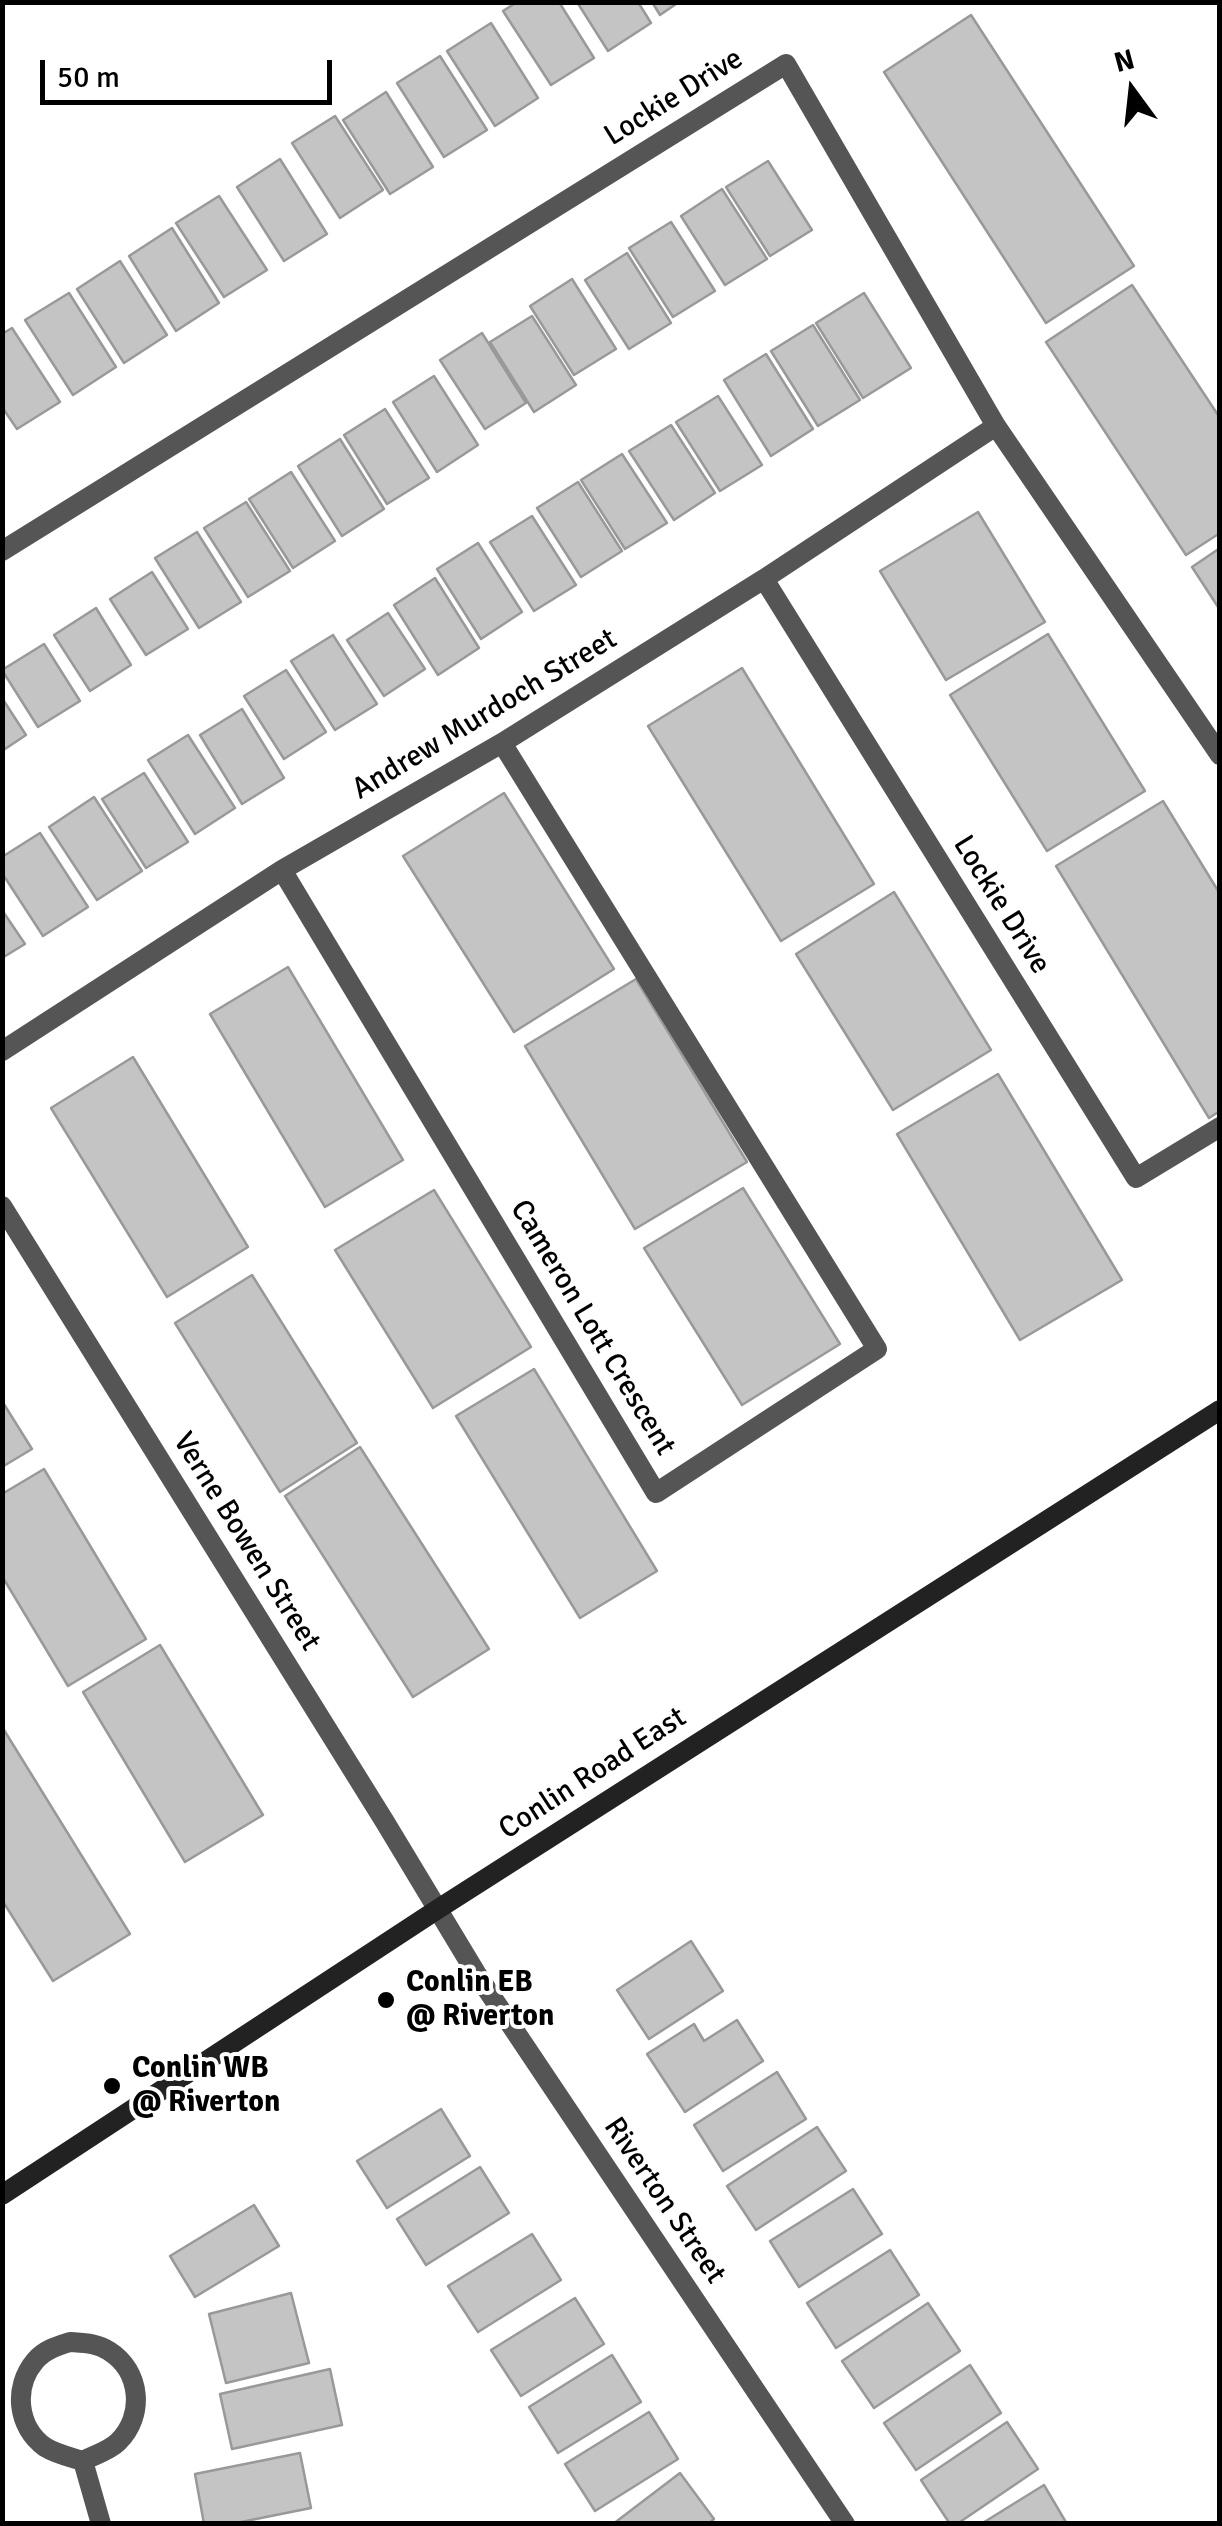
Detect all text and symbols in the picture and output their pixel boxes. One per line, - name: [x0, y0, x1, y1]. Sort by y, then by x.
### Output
- scale bar: [45, 40, 338, 102]
- north arrow: [1082, 40, 1182, 140]
- street label: Lockie Drive: [598, 41, 750, 155]
- text: N: [1110, 42, 1138, 80]
- text: 50 m: [57, 59, 120, 96]
- street label: Andrew Murdoch Street: [346, 622, 624, 808]
- street label: Lockie Drive: [944, 829, 1058, 981]
- street label: Cameron Lott Crescent: [502, 1194, 682, 1462]
- street label: Verne Bowen Street: [164, 1426, 328, 1658]
- street label: Conlin Road East: [493, 1700, 693, 1848]
- place label: Conlin EB @ Riverton: [406, 1965, 554, 2036]
- marker: Conlin EB @ Riverton: [375, 1989, 397, 2011]
- place label: Conlin WB @ Riverton: [132, 2051, 280, 2122]
- marker: Conlin WB @ Riverton: [101, 2075, 123, 2097]
- street label: Riverton Street: [595, 2111, 733, 2291]

